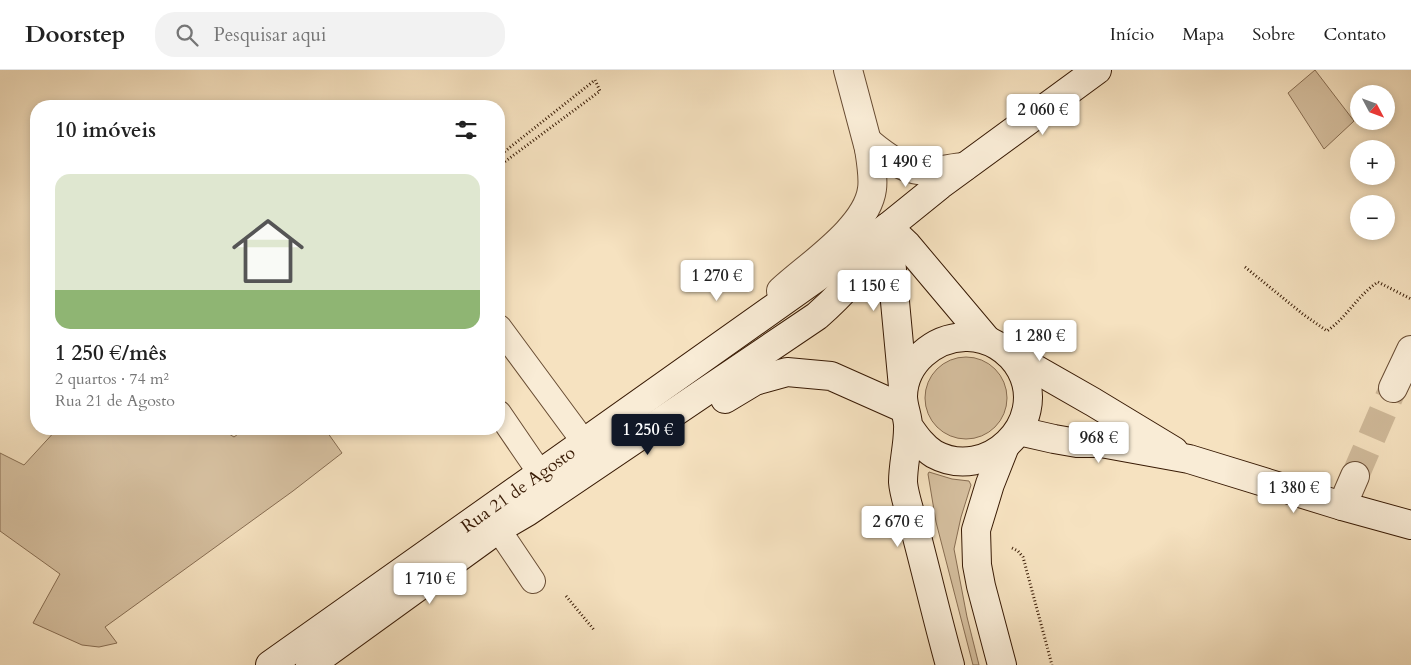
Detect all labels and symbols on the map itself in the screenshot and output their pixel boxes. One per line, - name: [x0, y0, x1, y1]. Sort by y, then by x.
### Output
- north arrow: [1350, 85, 1395, 130]
- pin: 2 060 €: [997, 93, 1089, 136]
- pin: 1 490 €: [860, 146, 952, 188]
- pin: 1 270 €: [671, 260, 763, 302]
- pin: 1 150 €: [828, 270, 920, 312]
- pin: 1 280 €: [994, 320, 1086, 362]
- pin: 1 250 €: [602, 414, 694, 456]
- pin: 968 €: [1064, 422, 1134, 464]
- street label: Rua 21 de Agosto: [456, 440, 581, 538]
- pin: 1 380 €: [1248, 472, 1340, 514]
- pin: 2 670 €: [852, 506, 944, 548]
- pin: 1 710 €: [384, 562, 476, 605]

